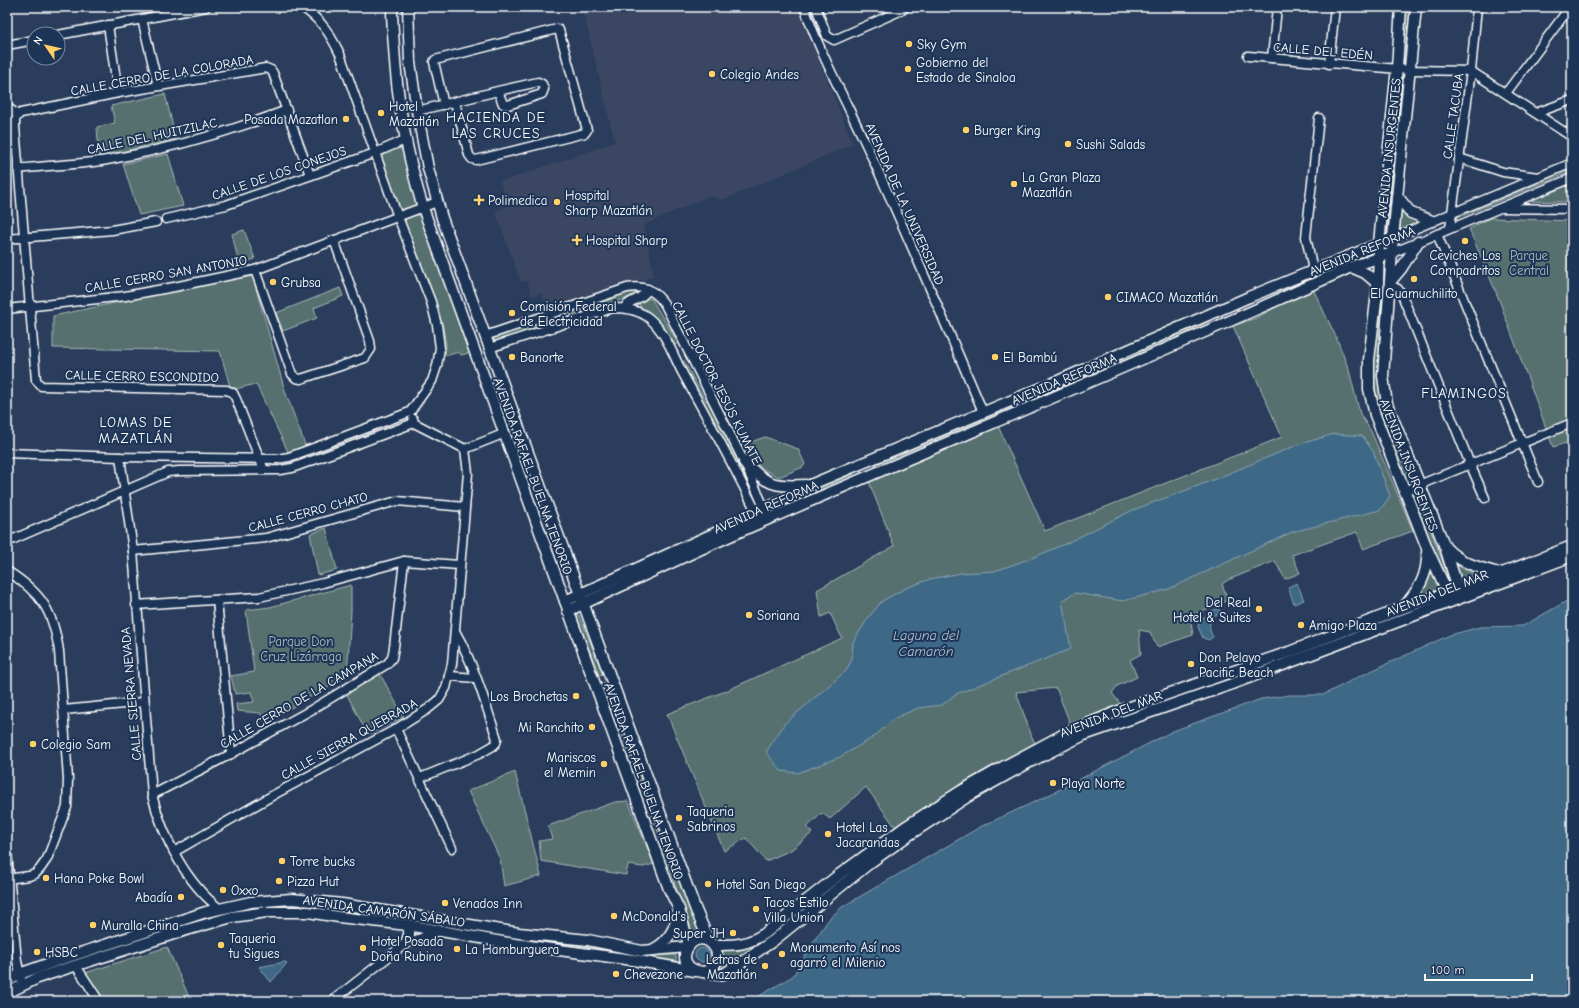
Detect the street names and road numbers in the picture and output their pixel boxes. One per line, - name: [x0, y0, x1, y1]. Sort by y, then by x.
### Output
- street label: CALLE DEL EDÉN: [1273, 38, 1374, 63]
- street label: CALLE CERRO DE LA COLORADA: [69, 51, 255, 98]
- street label: CALLE TACUBA: [1440, 72, 1467, 160]
- street label: AVENIDA INSURGENTES: [1374, 77, 1404, 219]
- street label: CALLE DEL HUITZILAC: [86, 115, 218, 157]
- street label: AVENIDA DE LA UNIVERSIDAD: [862, 121, 948, 287]
- street label: CALLE DE LOS CONEJOS: [210, 143, 348, 203]
- street label: AVENIDA REFORMA: [1307, 223, 1418, 279]
- street label: CALLE CERRO SAN ANTONIO: [84, 252, 248, 296]
- street label: CALLE DOCTOR JESÚS KUMATE: [669, 298, 766, 467]
- street label: AVENIDA REFORMA: [1009, 350, 1119, 408]
- street label: CALLE CERRO ESCONDIDO: [65, 367, 219, 385]
- street label: AVENIDA RAFAEL BUELNA TENORIO: [490, 375, 576, 577]
- street label: AVENIDA INSURGENTES: [1377, 397, 1441, 533]
- street label: AVENIDA REFORMA: [711, 477, 821, 537]
- street label: CALLE CERRO CHATO: [247, 489, 369, 535]
- street label: AVENIDA DEL MAR: [1384, 566, 1491, 619]
- street label: CALLE SIERRA NEVADA: [118, 626, 144, 761]
- street label: CALLE CERRO DE LA CAMPANA: [217, 648, 381, 752]
- street label: AVENIDA RAFAEL BUELNA TENORIO: [601, 680, 687, 882]
- street label: AVENIDA DEL MAR: [1058, 687, 1165, 740]
- street label: CALLE SIERRA QUEBRADA: [278, 695, 420, 783]
- street label: AVENIDA CAMARÓN SÁBALO: [302, 891, 466, 930]

